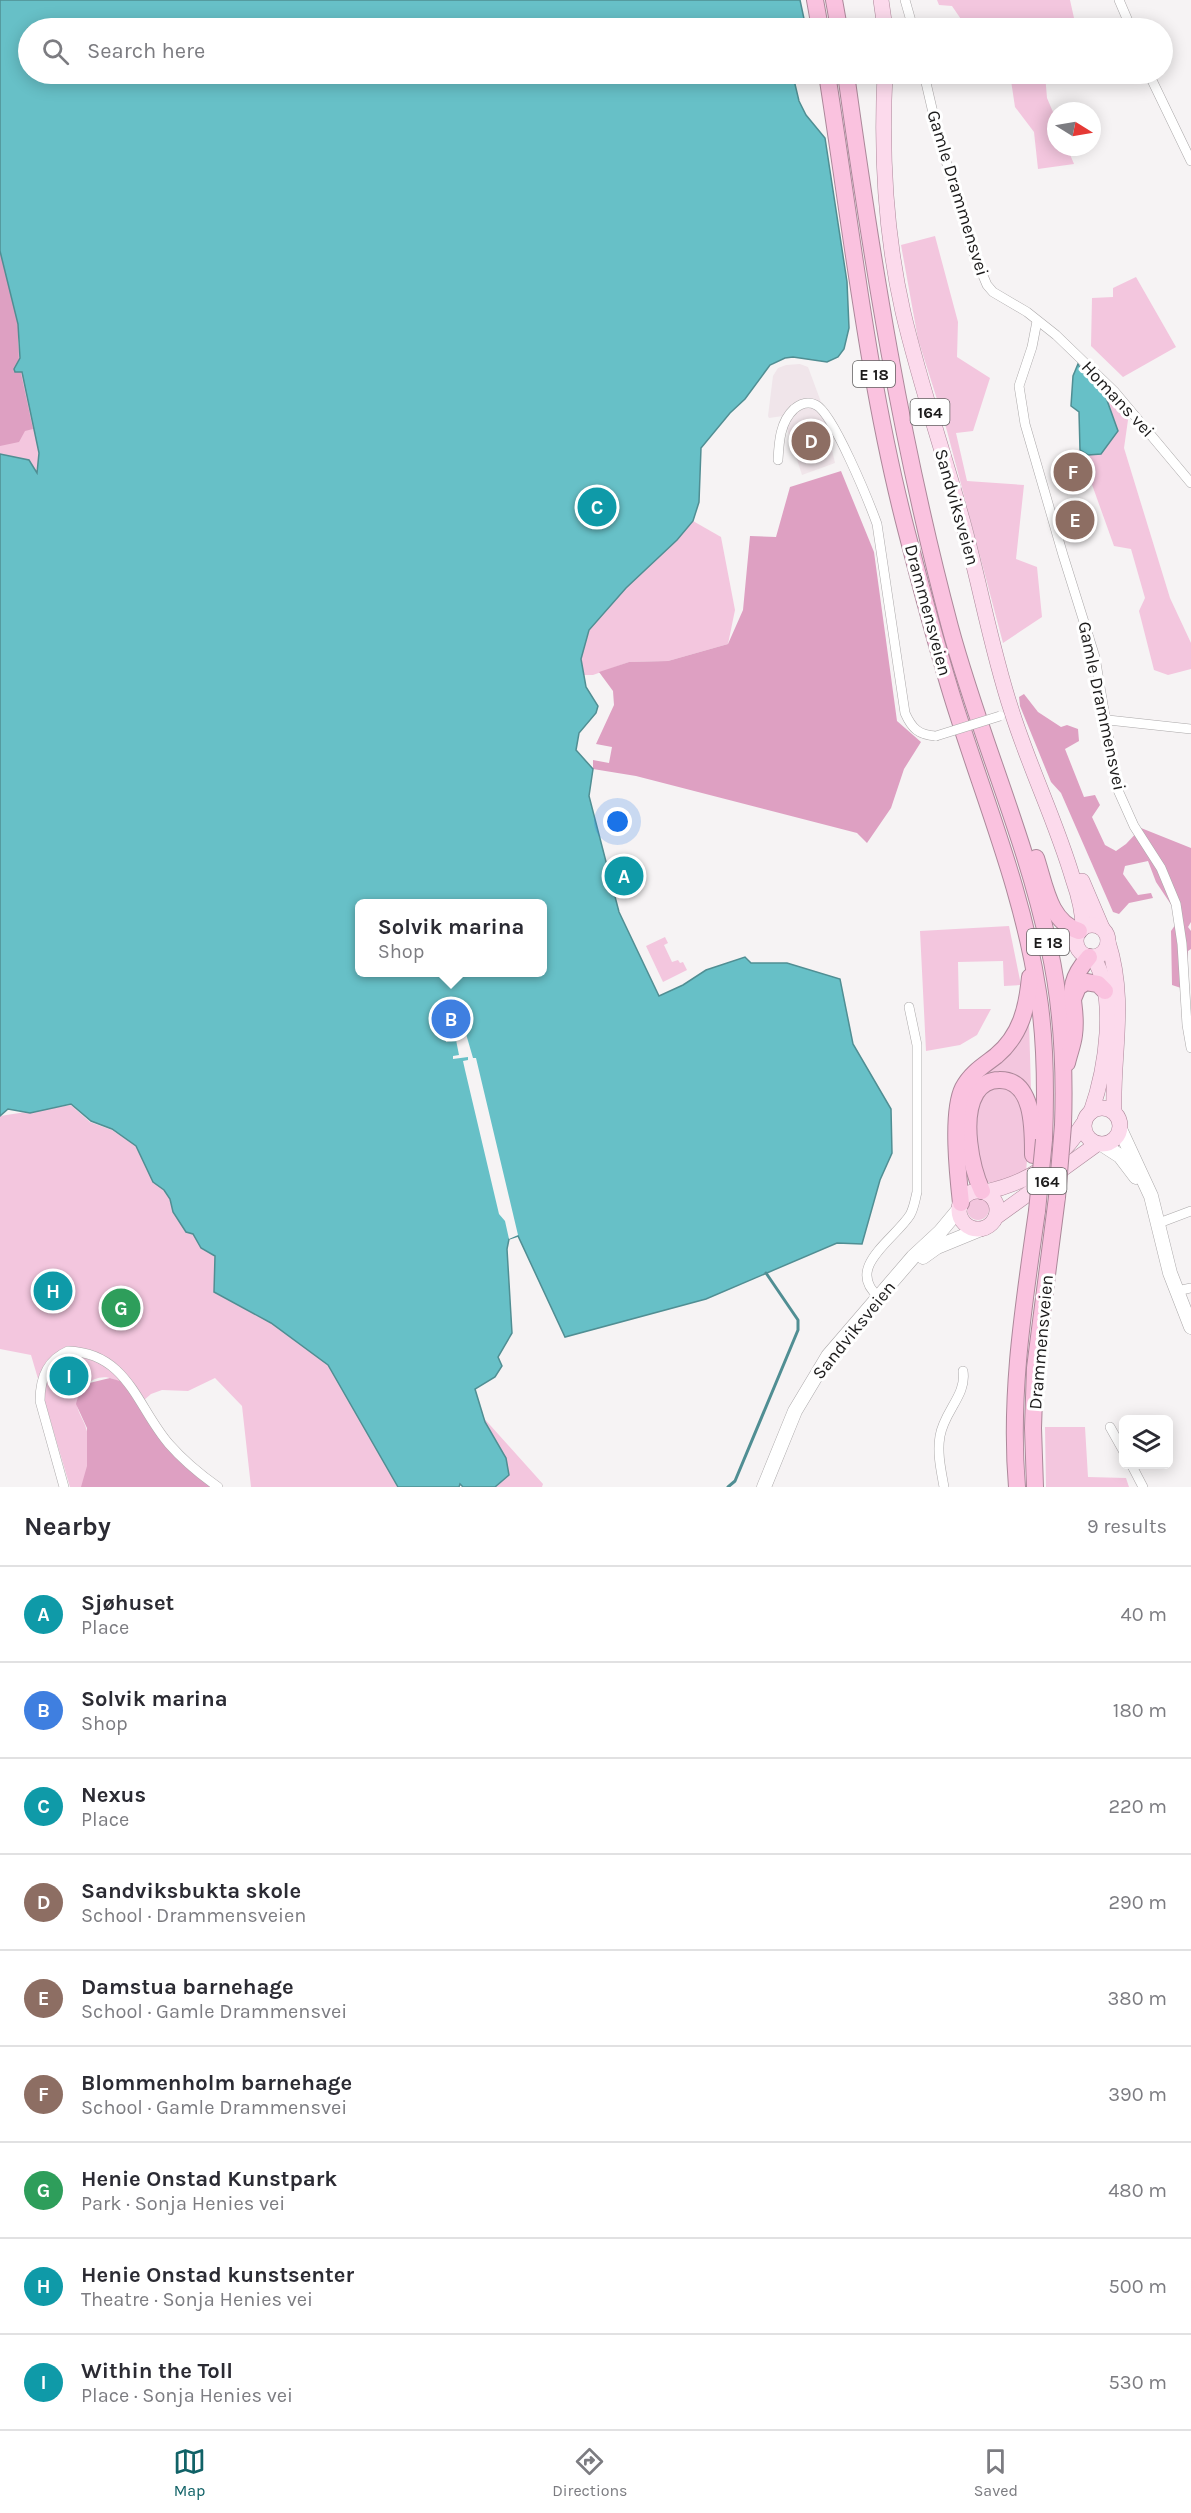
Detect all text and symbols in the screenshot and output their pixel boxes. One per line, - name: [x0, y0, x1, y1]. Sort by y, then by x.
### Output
- search box: [18, 18, 1173, 84]
- icon: search: [39, 35, 72, 68]
- text: Search here: [87, 38, 205, 64]
- north arrow: [1047, 102, 1101, 156]
- street label: Gamle Drammensvei: [922, 107, 994, 279]
- street label: Homans vei: [1077, 356, 1159, 442]
- road number: E 18: [853, 361, 895, 387]
- road number: 164: [910, 399, 950, 425]
- pin: D: [792, 418, 830, 464]
- street label: Sandviksveien: [930, 446, 984, 568]
- pin: F: [1054, 450, 1092, 494]
- pin: C: [578, 484, 616, 530]
- pin: E: [1056, 498, 1094, 542]
- street label: Drammensveien: [900, 542, 956, 678]
- street label: Gamle Drammensvei: [1073, 620, 1131, 792]
- your location: [603, 807, 632, 836]
- pin: A: [604, 854, 644, 898]
- popup: [355, 899, 547, 977]
- text: Solvik marina: [378, 914, 524, 940]
- road number: E 18: [1027, 929, 1069, 955]
- text: Shop: [378, 940, 424, 963]
- pin: B: [432, 996, 470, 1042]
- road number: 164: [1028, 1168, 1066, 1194]
- pin: H: [34, 1268, 72, 1314]
- street label: Drammensveien: [1024, 1274, 1058, 1410]
- street label: Sandviksveien: [808, 1276, 900, 1384]
- pin: G: [102, 1286, 140, 1330]
- pin: I: [50, 1354, 88, 1398]
- map controls: [1119, 1415, 1173, 1469]
- button: layers: [1119, 1415, 1173, 1469]
- text: Nearby: [24, 1511, 111, 1542]
- text: 9 results: [1087, 1515, 1167, 1538]
- text: Sjøhuset: [81, 1590, 174, 1616]
- text: A: [37, 1603, 50, 1626]
- text: 40 m: [1121, 1603, 1167, 1626]
- text: Place: [81, 1616, 129, 1639]
- text: Solvik marina: [81, 1686, 228, 1712]
- text: B: [37, 1699, 50, 1722]
- text: 180 m: [1113, 1699, 1167, 1722]
- text: Shop: [81, 1712, 128, 1735]
- text: Nexus: [81, 1782, 146, 1808]
- text: C: [37, 1795, 50, 1818]
- text: 220 m: [1108, 1795, 1167, 1818]
- text: Place: [81, 1808, 129, 1831]
- text: Sandviksbukta skole: [81, 1878, 301, 1904]
- text: D: [37, 1891, 50, 1914]
- text: 290 m: [1108, 1891, 1167, 1914]
- text: School · Drammensveien: [81, 1904, 306, 1927]
- text: Damstua barnehage: [81, 1974, 294, 2000]
- text: E: [38, 1987, 49, 2010]
- text: 380 m: [1108, 1987, 1167, 2010]
- text: School · Gamle Drammensvei: [81, 2000, 347, 2023]
- text: Blommenholm barnehage: [81, 2070, 352, 2096]
- text: F: [38, 2083, 49, 2106]
- text: 390 m: [1108, 2083, 1167, 2106]
- text: School · Gamle Drammensvei: [81, 2096, 347, 2119]
- text: Henie Onstad Kunstpark: [81, 2166, 337, 2192]
- text: G: [37, 2179, 50, 2202]
- text: 480 m: [1108, 2179, 1167, 2202]
- text: Park · Sonja Henies vei: [81, 2192, 285, 2215]
- text: Henie Onstad kunstsenter: [81, 2262, 354, 2288]
- text: H: [36, 2275, 51, 2298]
- text: 500 m: [1109, 2275, 1167, 2298]
- text: Theatre · Sonja Henies vei: [81, 2288, 313, 2311]
- text: Within the Toll: [81, 2358, 233, 2384]
- text: I: [40, 2371, 47, 2394]
- text: 530 m: [1109, 2371, 1167, 2394]
- text: Place · Sonja Henies vei: [81, 2384, 293, 2407]
- tab: Map: [173, 2445, 206, 2500]
- tab: Directions: [552, 2445, 627, 2500]
- tab: Saved: [974, 2445, 1018, 2500]

